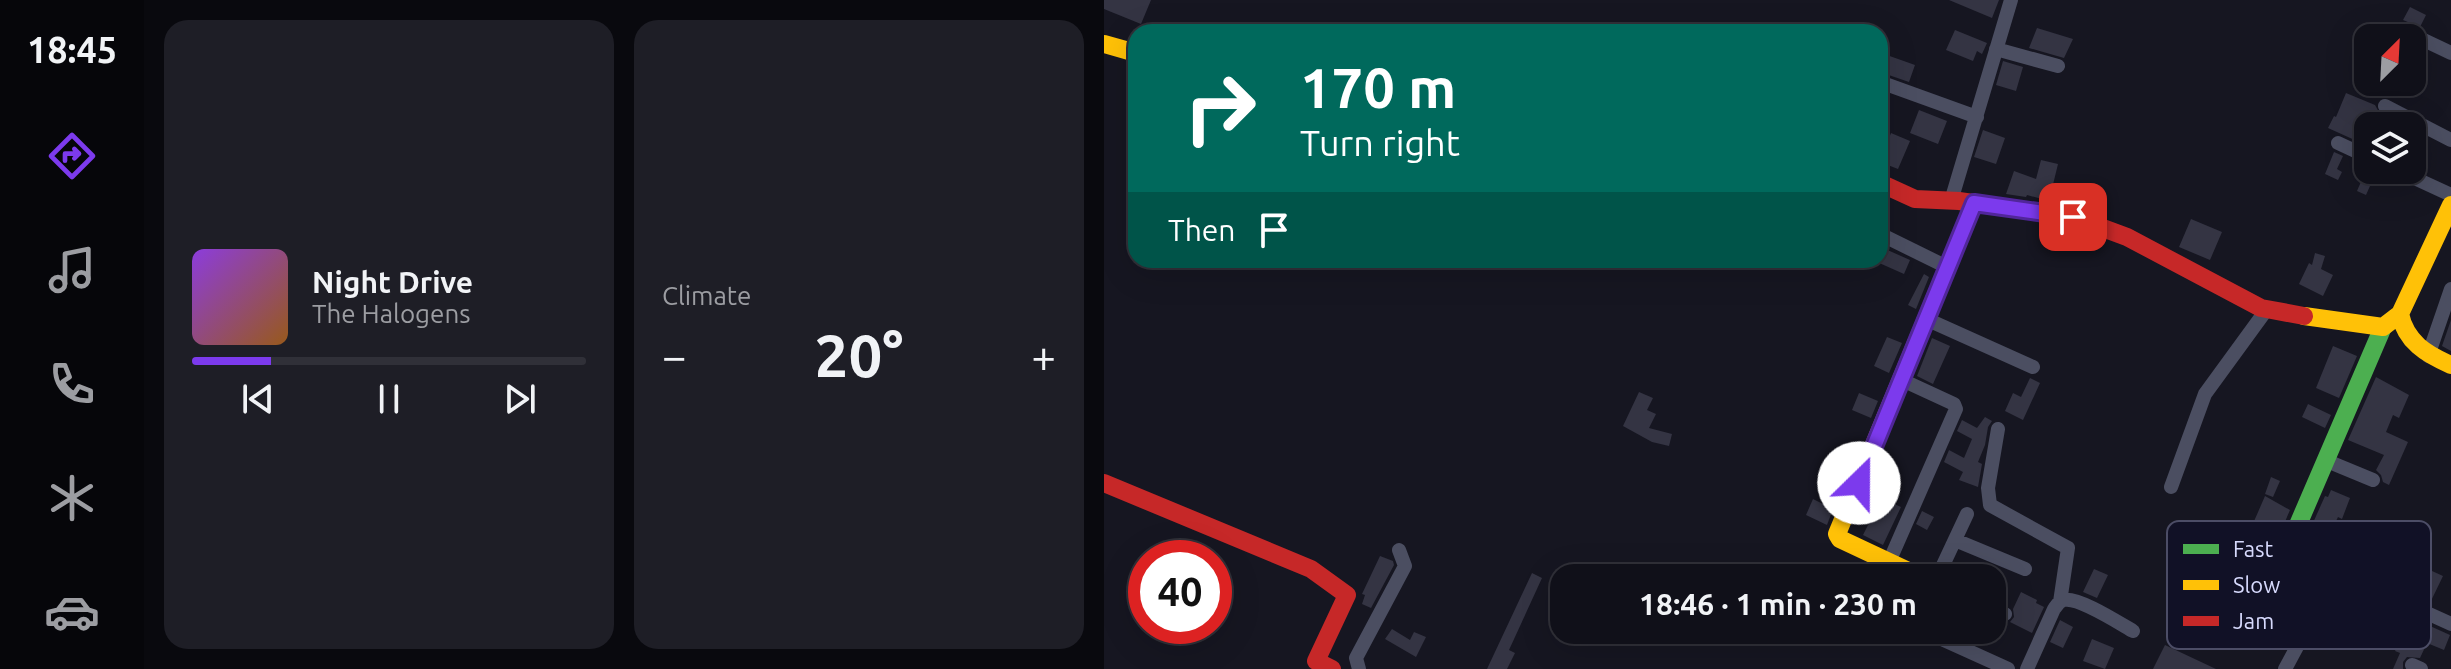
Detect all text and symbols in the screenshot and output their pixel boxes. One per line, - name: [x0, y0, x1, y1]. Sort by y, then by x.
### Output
- north arrow: [2354, 24, 2426, 96]
- map controls: [2354, 24, 2426, 184]
- text: 18:45: [27, 29, 117, 70]
- icon: right: [1168, 56, 1272, 160]
- text: 170 m: [1300, 56, 1456, 119]
- button: layers: [2354, 112, 2426, 184]
- text: Turn right: [1300, 122, 1460, 163]
- icon: directions: [44, 128, 100, 184]
- pin: [2039, 183, 2107, 251]
- icon: arrive: [2051, 195, 2095, 239]
- icon: arrive: [1252, 208, 1296, 252]
- text: Then: [1168, 213, 1236, 247]
- icon: music: [44, 242, 100, 298]
- text: Night Drive: [312, 265, 473, 299]
- text: Climate: [662, 281, 751, 310]
- text: The Halogens: [312, 299, 471, 328]
- text: 20°: [815, 321, 903, 388]
- text: −: [662, 331, 687, 380]
- text: +: [1031, 331, 1056, 380]
- icon: phone: [44, 356, 100, 412]
- icon: previous: [236, 377, 280, 421]
- icon: pause: [367, 377, 411, 421]
- icon: next: [498, 377, 542, 421]
- position arrow: [1817, 441, 1901, 525]
- icon: climate: [44, 470, 100, 526]
- legend: [2167, 521, 2431, 649]
- text: Fast: [2233, 536, 2274, 561]
- speed limit sign: 40: [1128, 540, 1232, 644]
- text: Slow: [2233, 572, 2280, 597]
- icon: car: [44, 584, 100, 640]
- text: 18:46 · 1 min · 230 m: [1639, 587, 1917, 621]
- text: Jam: [2233, 608, 2274, 633]

